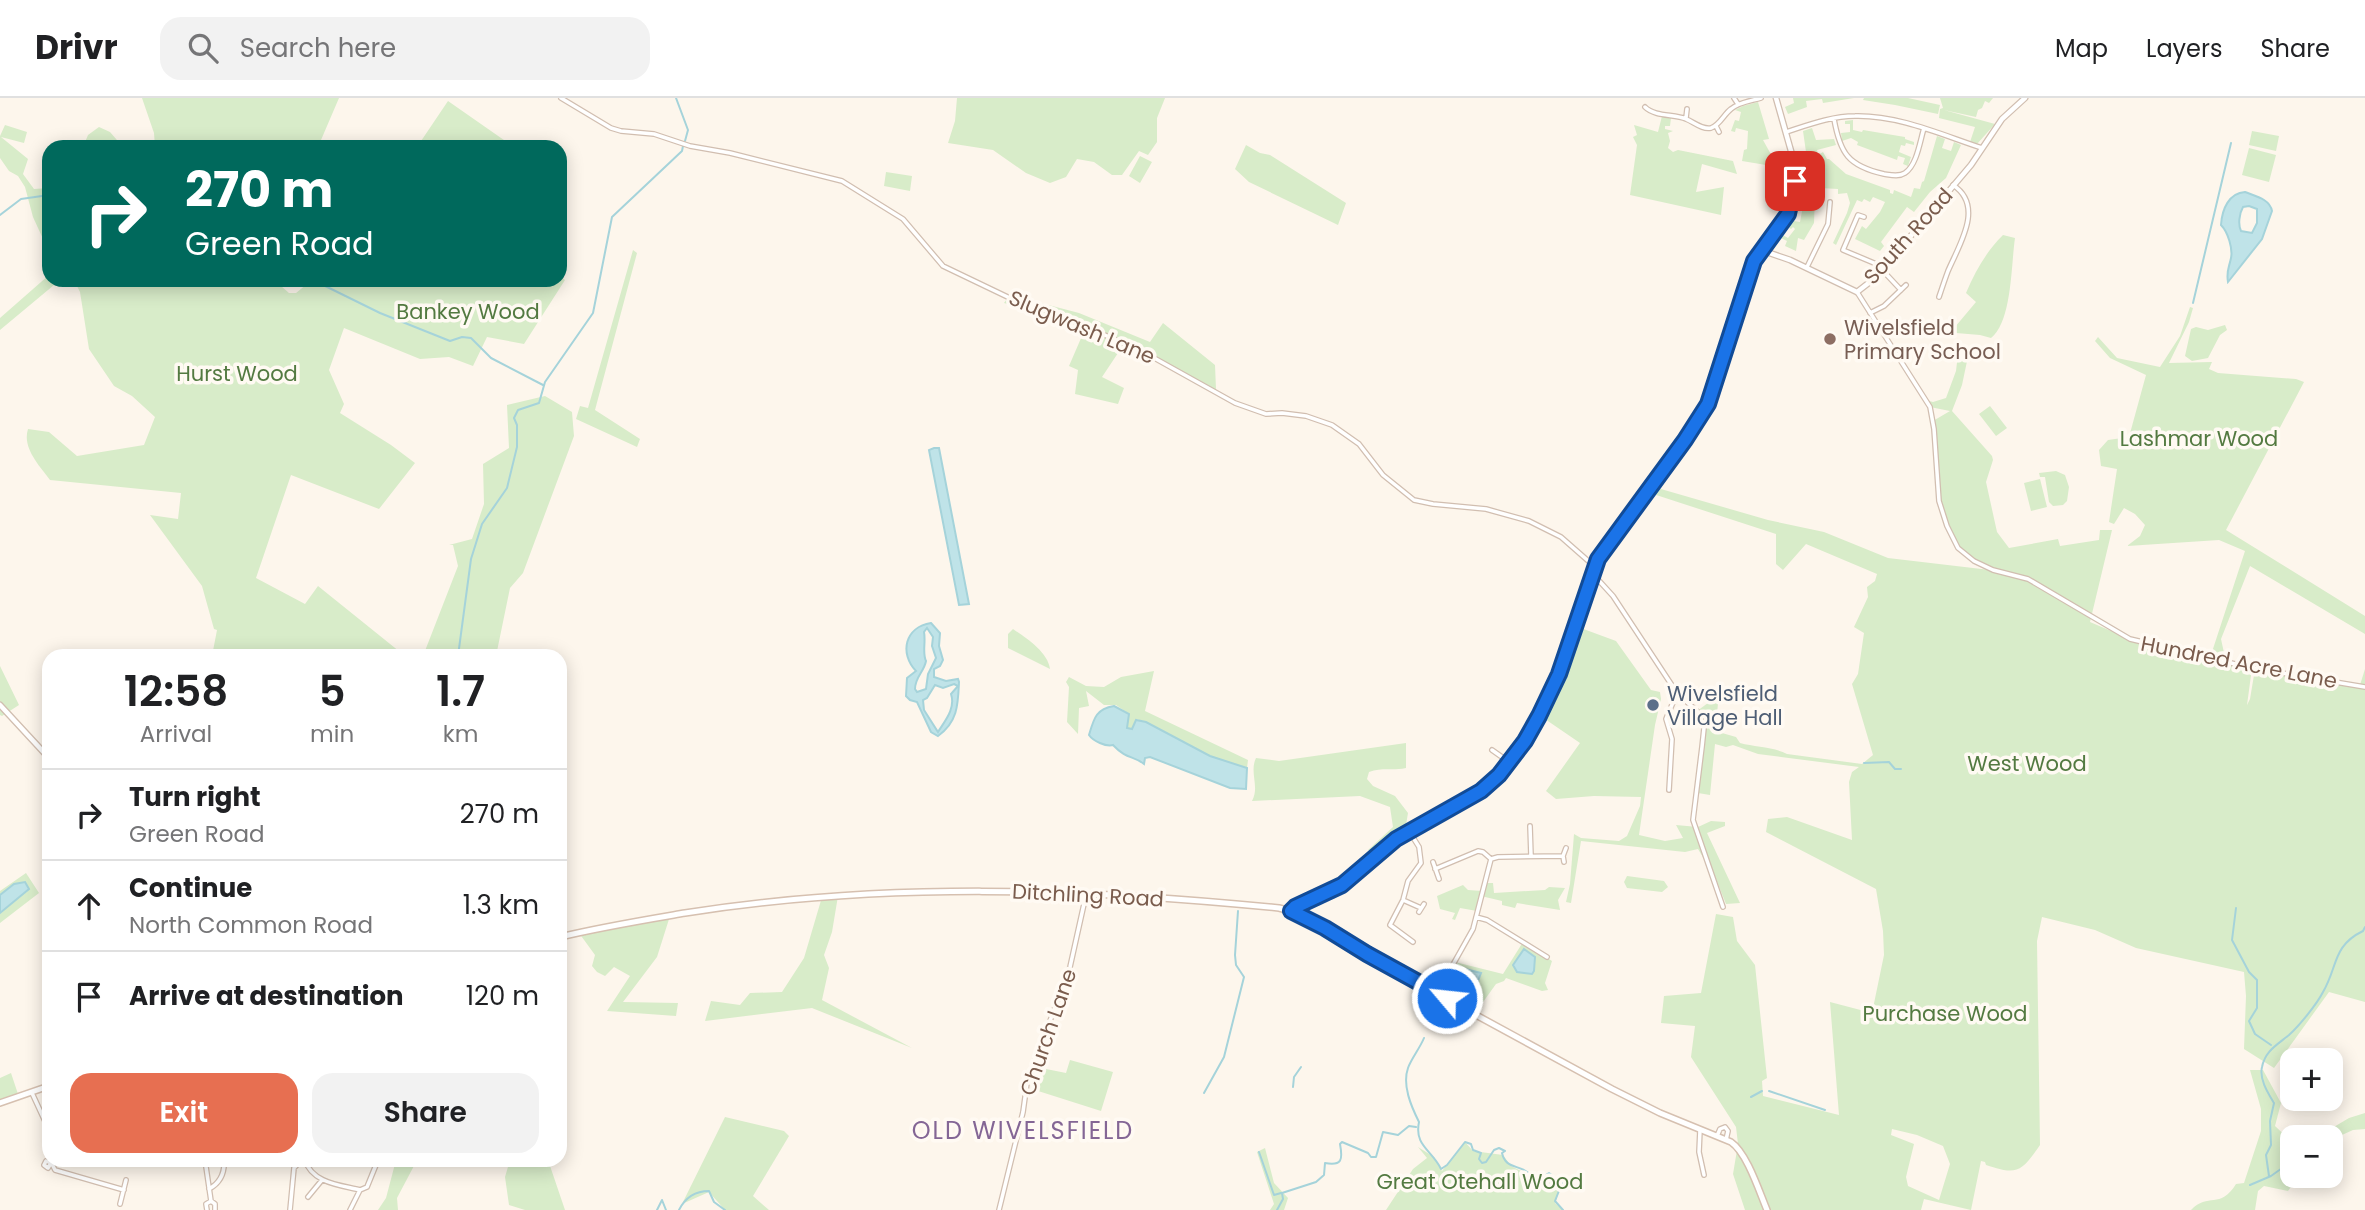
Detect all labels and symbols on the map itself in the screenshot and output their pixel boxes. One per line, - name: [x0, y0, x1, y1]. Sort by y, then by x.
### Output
- pin: [1765, 151, 1825, 211]
- street label: South Road: [1857, 182, 1959, 290]
- street label: Slugwash Lane: [1004, 283, 1160, 371]
- park label: Bankey Wood: [396, 297, 540, 326]
- place label: Wivelsfield Primary School: [1844, 313, 2001, 366]
- marker: Wivelsfield Primary School: [1822, 331, 1838, 347]
- park label: Hurst Wood: [176, 359, 298, 388]
- park label: Lashmar Wood: [2120, 424, 2278, 453]
- street label: Hundred Acre Lane: [2138, 629, 2340, 695]
- place label: Wivelsfield Village Hall: [1667, 679, 1783, 732]
- marker: Wivelsfield Village Hall: [1645, 697, 1661, 713]
- park label: West Wood: [1967, 749, 2087, 778]
- street label: Ditchling Road: [1011, 877, 1165, 913]
- position arrow: [1410, 961, 1484, 1035]
- street label: Church Lane: [1013, 965, 1083, 1099]
- park label: Purchase Wood: [1863, 999, 2027, 1028]
- district label: OLD WIVELSFIELD: [912, 1114, 1134, 1147]
- park label: Great Otehall Wood: [1377, 1167, 1583, 1196]

